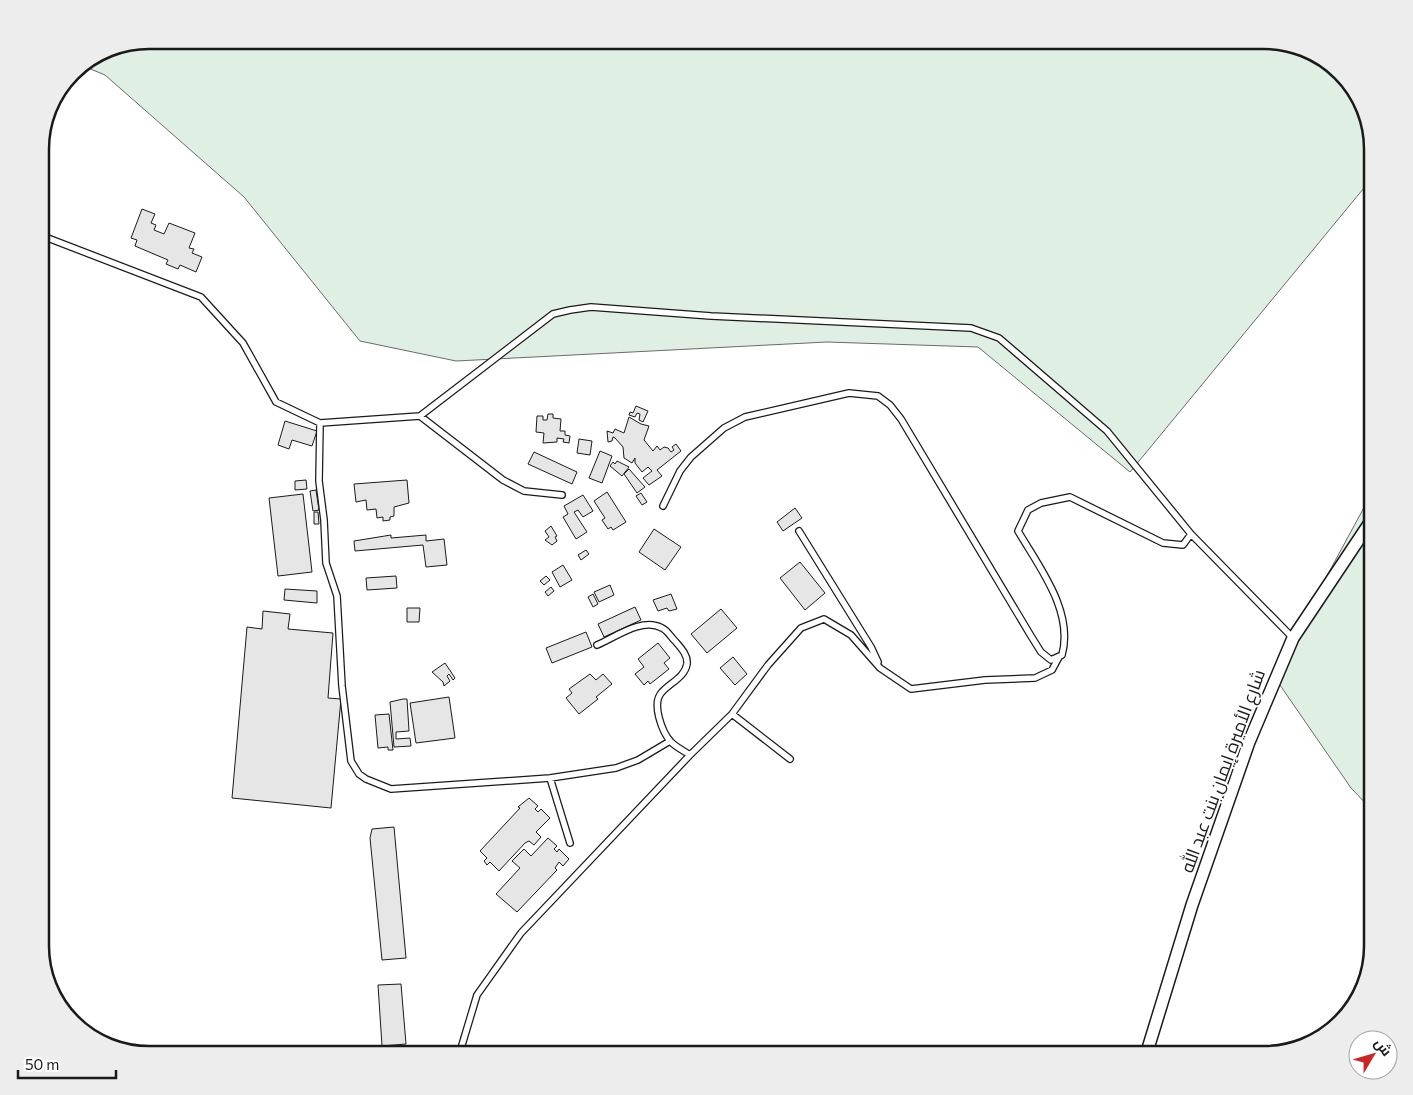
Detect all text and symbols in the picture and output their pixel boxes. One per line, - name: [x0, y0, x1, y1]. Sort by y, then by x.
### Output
- street label: شارع الأميرة إيمان بنت عبد الله: [1175, 666, 1271, 876]
- north arrow: [1348, 1030, 1398, 1080]
- text: ش: [1371, 1034, 1396, 1060]
- scale bar: [18, 1048, 115, 1080]
- text: 50 m: [25, 1055, 59, 1073]

